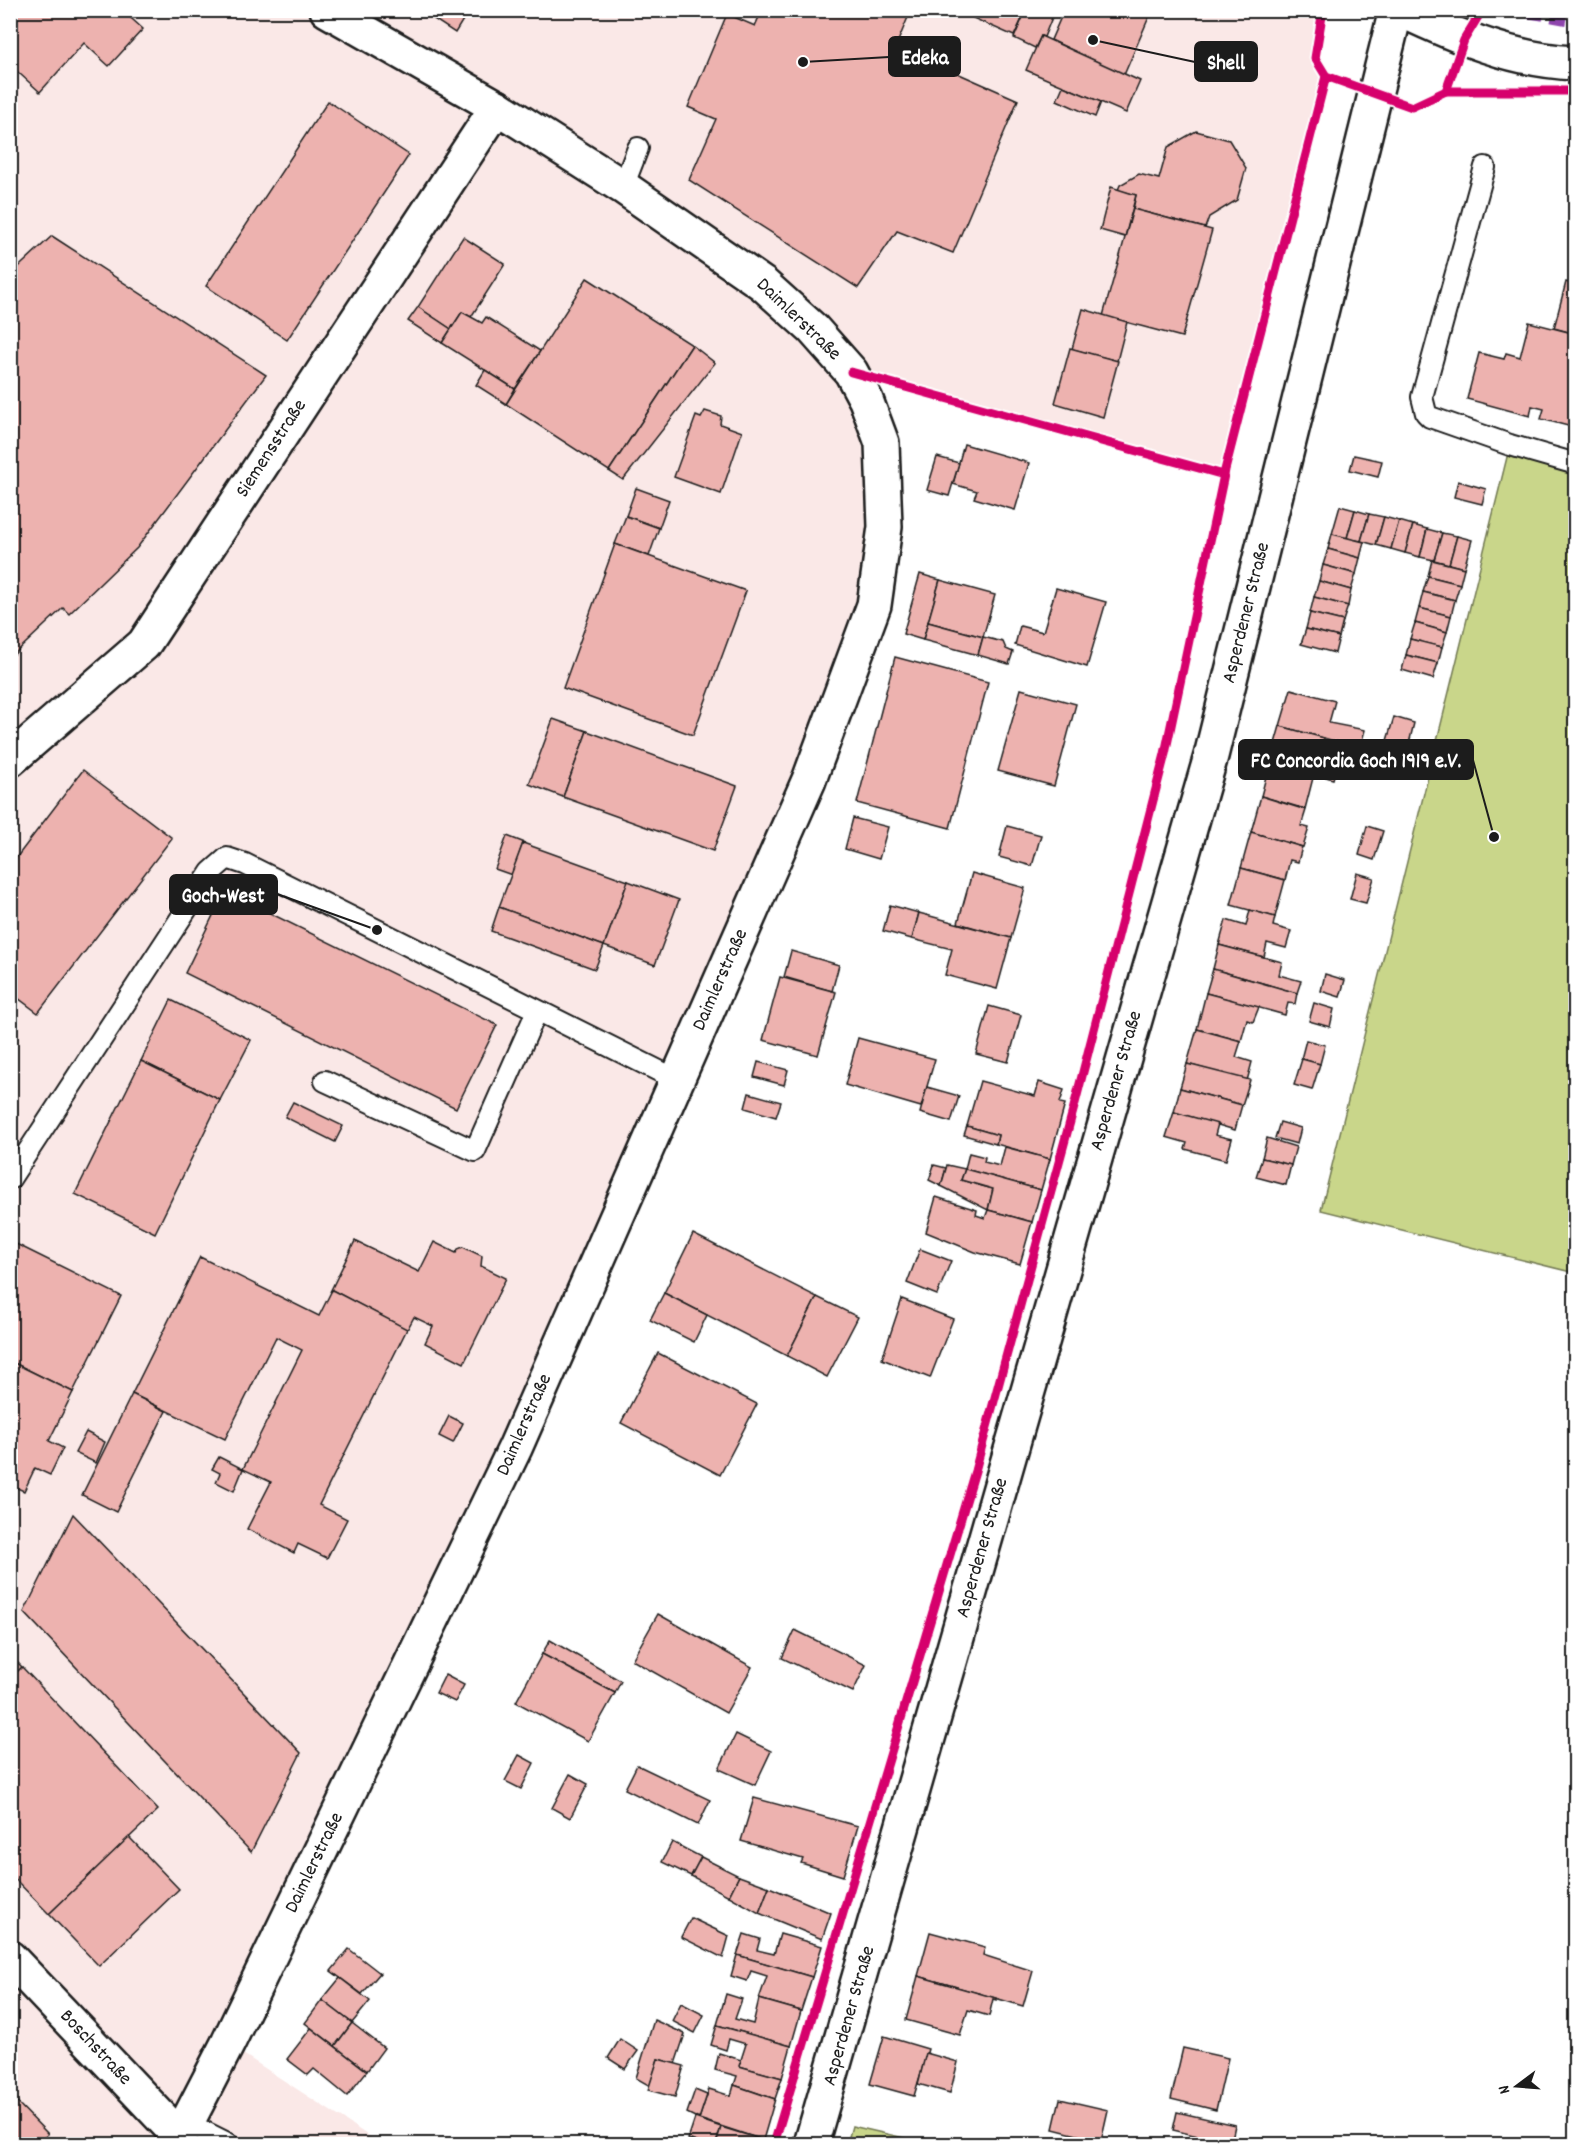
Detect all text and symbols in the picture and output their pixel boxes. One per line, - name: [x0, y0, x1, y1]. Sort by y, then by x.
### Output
- callout: Edeka: [889, 37, 960, 76]
- callout: Shell: [1195, 42, 1257, 81]
- text: Edeka: [901, 45, 950, 75]
- text: Shell: [1207, 50, 1246, 80]
- street label: Daimlerstraße: [749, 272, 847, 368]
- street label: Siemensstraße: [230, 394, 314, 504]
- street label: Asperdener Straße: [1216, 539, 1278, 686]
- callout: FC Concordia Goch 1919 e.V.: [1239, 740, 1473, 779]
- text: FC Concordia Goch 1919 e.V.: [1251, 748, 1461, 778]
- callout: Goch-West: [170, 875, 277, 914]
- text: Goch-West: [181, 883, 265, 913]
- street label: Daimlerstraße: [686, 924, 756, 1035]
- street label: Asperdener Straße: [1084, 1008, 1150, 1154]
- street label: Daimlerstraße: [490, 1369, 560, 1480]
- street label: Asperdener Straße: [950, 1475, 1016, 1621]
- street label: Daimlerstraße: [279, 1808, 352, 1918]
- street label: Asperdener Straße: [817, 1943, 883, 2089]
- street label: Boschstraße: [52, 2004, 138, 2092]
- north arrow: [1487, 2056, 1547, 2116]
- text: N: [1493, 2082, 1517, 2096]

